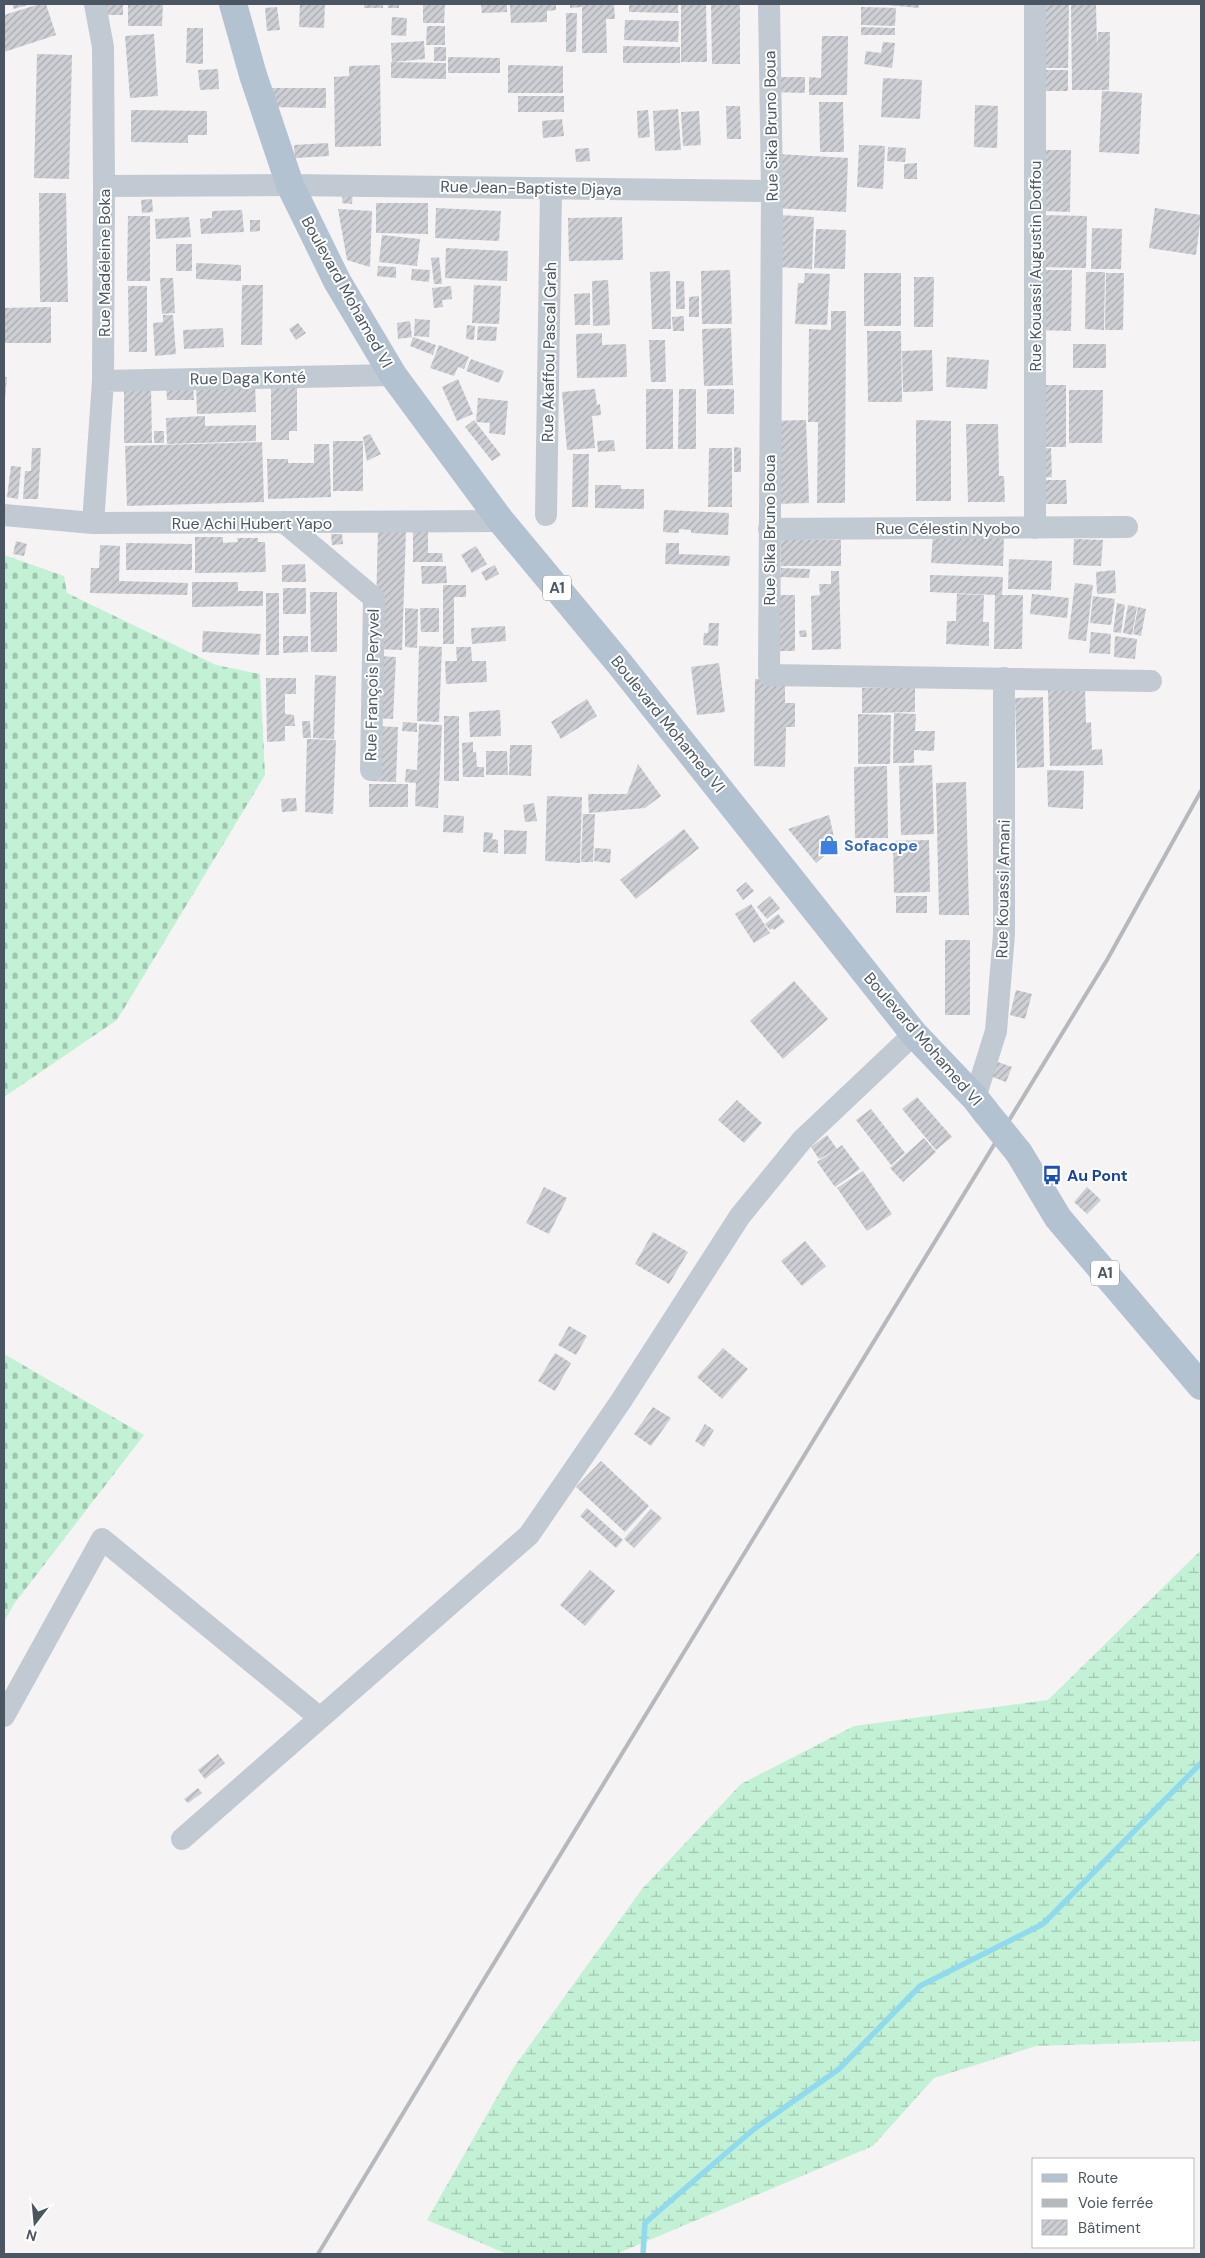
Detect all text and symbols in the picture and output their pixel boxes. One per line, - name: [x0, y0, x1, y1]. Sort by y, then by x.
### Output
- street label: Rue Sika Bruno Boua: [759, 50, 783, 202]
- street label: Rue Kouassi Augustin Doffou: [1025, 160, 1046, 372]
- street label: Rue Jean-Baptiste Djaya: [440, 176, 622, 200]
- street label: Rue Madéleine Boka: [94, 189, 115, 337]
- street label: Boulevard Mohamed VI: [297, 212, 397, 372]
- street label: Rue Akaffou Pascal Grah: [537, 262, 561, 442]
- street label: Rue Daga Konté: [190, 366, 306, 390]
- street label: Rue Sika Bruno Boua: [759, 455, 780, 605]
- street label: Rue Achi Hubert Yapo: [172, 513, 332, 534]
- street label: Rue Célestin Nyobo: [876, 518, 1020, 539]
- road number: A1: [543, 576, 571, 600]
- street label: Rue François Peryvel: [360, 609, 384, 761]
- street label: Boulevard Mohamed VI: [606, 651, 730, 797]
- street label: Rue Kouassi Amani: [991, 819, 1015, 959]
- shop icon: Sofacope: [818, 834, 840, 856]
- place label: Sofacope: [844, 835, 918, 856]
- street label: Boulevard Mohamed VI: [859, 968, 987, 1110]
- bus stop icon: Au Pont: [1041, 1164, 1063, 1186]
- place label: Au Pont: [1067, 1165, 1128, 1186]
- road number: A1: [1091, 1260, 1119, 1286]
- legend: [1032, 2158, 1195, 2248]
- text: Route: [1078, 2168, 1118, 2188]
- text: Voie ferrée: [1078, 2193, 1153, 2213]
- north arrow: [10, 2198, 60, 2248]
- text: Bâtiment: [1078, 2218, 1141, 2238]
- text: N: [24, 2225, 39, 2246]

